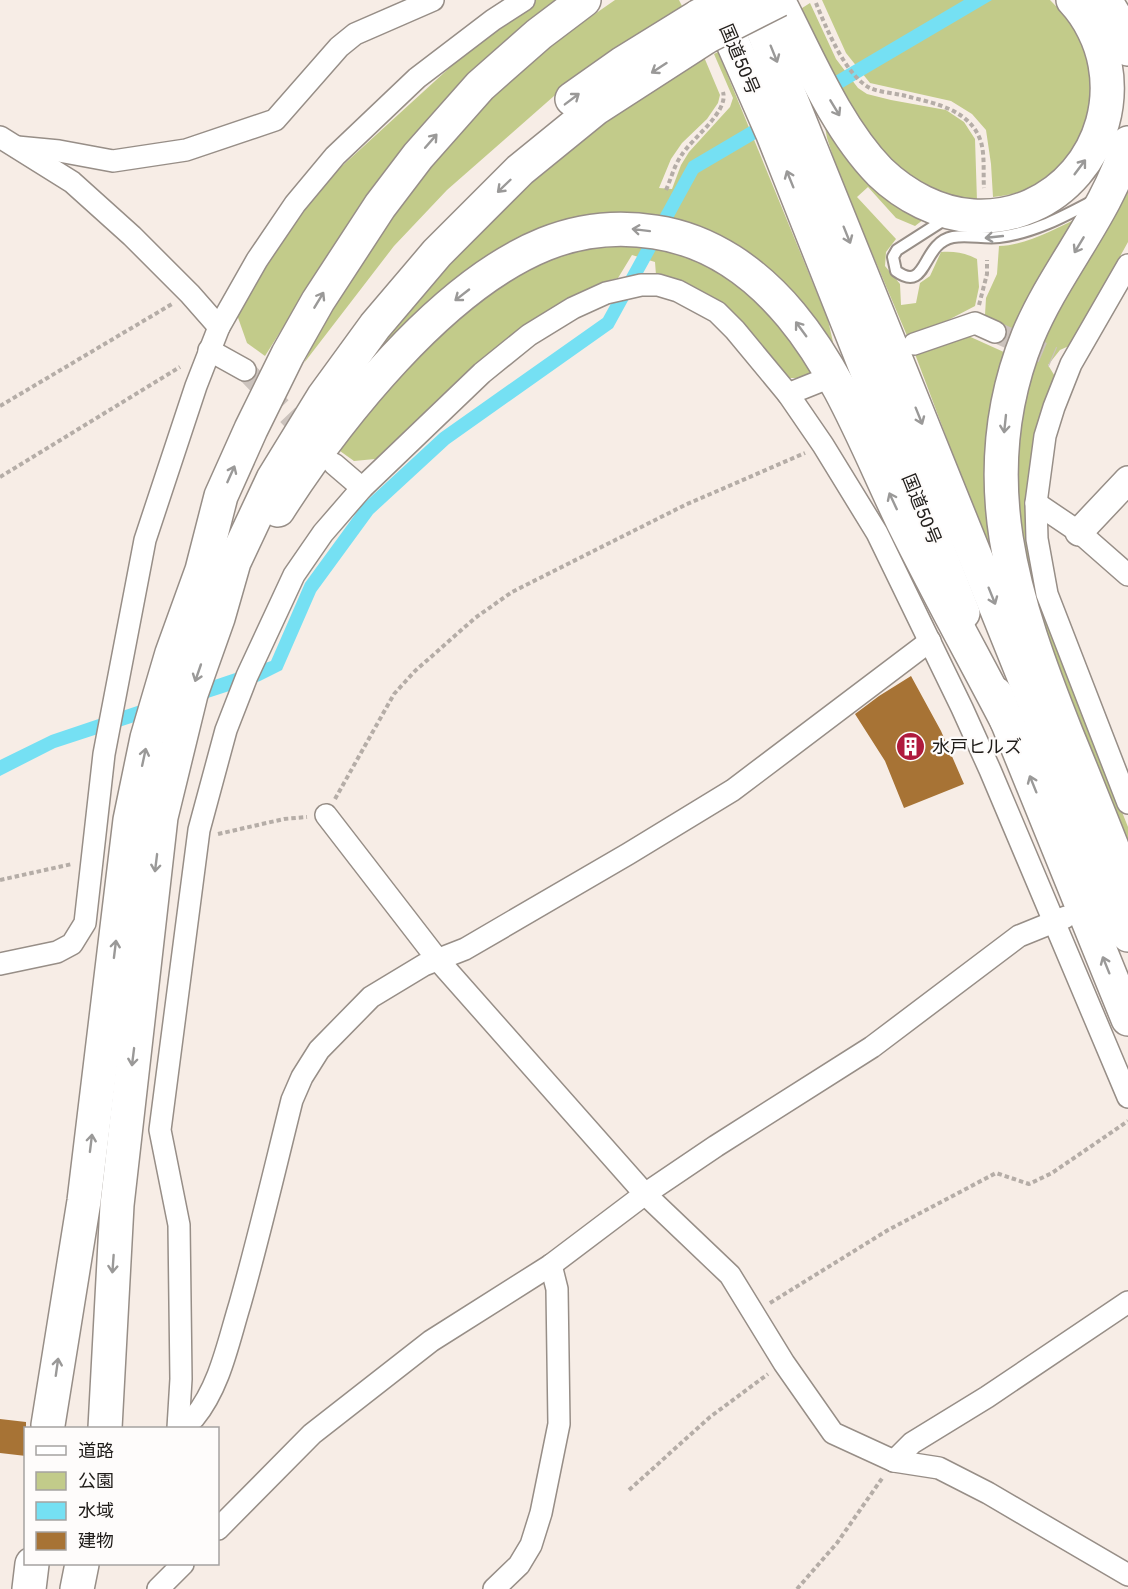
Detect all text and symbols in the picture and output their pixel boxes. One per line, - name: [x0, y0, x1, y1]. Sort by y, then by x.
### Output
- street label: 国道50号: [716, 21, 764, 97]
- one-way arrow: [769, 44, 780, 63]
- one-way arrow: [651, 62, 668, 74]
- one-way arrow: [564, 93, 580, 106]
- one-way arrow: [829, 99, 841, 116]
- one-way arrow: [424, 134, 438, 149]
- one-way arrow: [1074, 160, 1086, 176]
- one-way arrow: [784, 170, 795, 189]
- one-way arrow: [497, 179, 512, 193]
- one-way arrow: [632, 224, 651, 235]
- one-way arrow: [842, 225, 853, 244]
- one-way arrow: [985, 232, 1005, 243]
- one-way arrow: [1072, 236, 1084, 253]
- one-way arrow: [455, 288, 471, 301]
- one-way arrow: [312, 292, 325, 309]
- one-way arrow: [795, 322, 807, 338]
- one-way arrow: [914, 406, 925, 424]
- one-way arrow: [999, 413, 1010, 433]
- one-way arrow: [226, 466, 237, 484]
- street label: 国道50号: [898, 471, 946, 547]
- one-way arrow: [887, 492, 899, 510]
- one-way arrow: [987, 587, 998, 605]
- one-way arrow: [192, 663, 203, 682]
- building icon: 水戸ヒルズ: [895, 730, 927, 762]
- place label: 水戸ヒルズ: [932, 736, 1022, 757]
- one-way arrow: [138, 747, 150, 766]
- one-way arrow: [1027, 776, 1038, 794]
- one-way arrow: [150, 853, 161, 873]
- one-way arrow: [109, 940, 120, 960]
- one-way arrow: [1100, 956, 1111, 975]
- one-way arrow: [127, 1046, 138, 1066]
- one-way arrow: [86, 1133, 97, 1153]
- one-way arrow: [107, 1253, 118, 1273]
- one-way arrow: [51, 1358, 62, 1378]
- legend: [24, 1427, 219, 1565]
- text: 道路: [78, 1440, 114, 1461]
- text: 公園: [78, 1470, 114, 1491]
- text: 水域: [78, 1500, 114, 1521]
- text: 建物: [78, 1530, 114, 1551]

